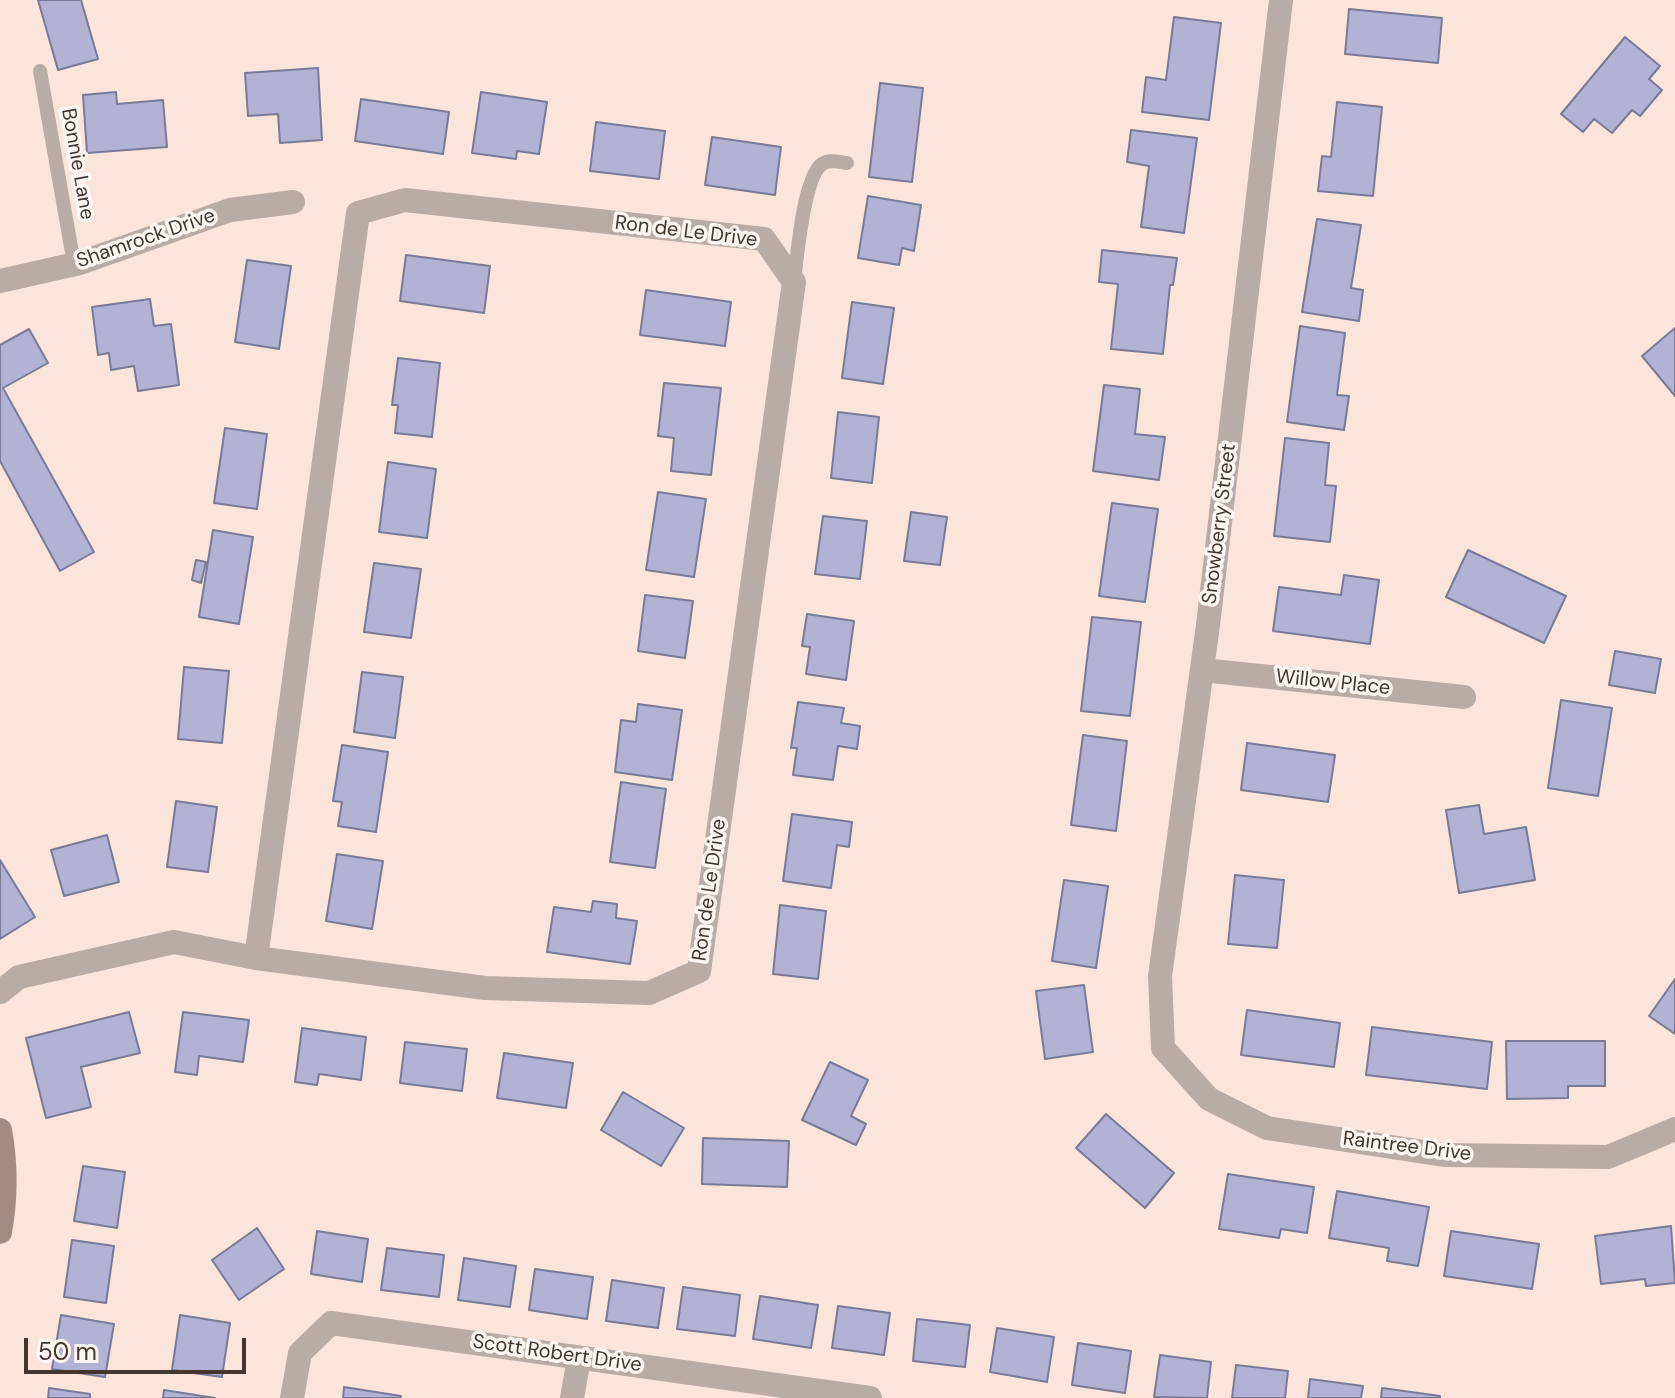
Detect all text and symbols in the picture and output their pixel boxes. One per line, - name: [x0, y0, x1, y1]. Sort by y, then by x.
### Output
- street label: Bonnie Lane: [55, 106, 99, 222]
- street label: Shamrock Drive: [74, 204, 218, 274]
- street label: Ron de Le Drive: [613, 211, 759, 253]
- street label: Snowberry Street: [1198, 442, 1242, 606]
- street label: Willow Place: [1275, 665, 1391, 701]
- street label: Ron de Le Drive: [688, 817, 732, 963]
- street label: Raintree Drive: [1342, 1127, 1472, 1167]
- scale bar: [28, 1322, 250, 1372]
- street label: Scott Robert Drive: [471, 1330, 643, 1378]
- text: 50 m: [38, 1336, 97, 1367]

